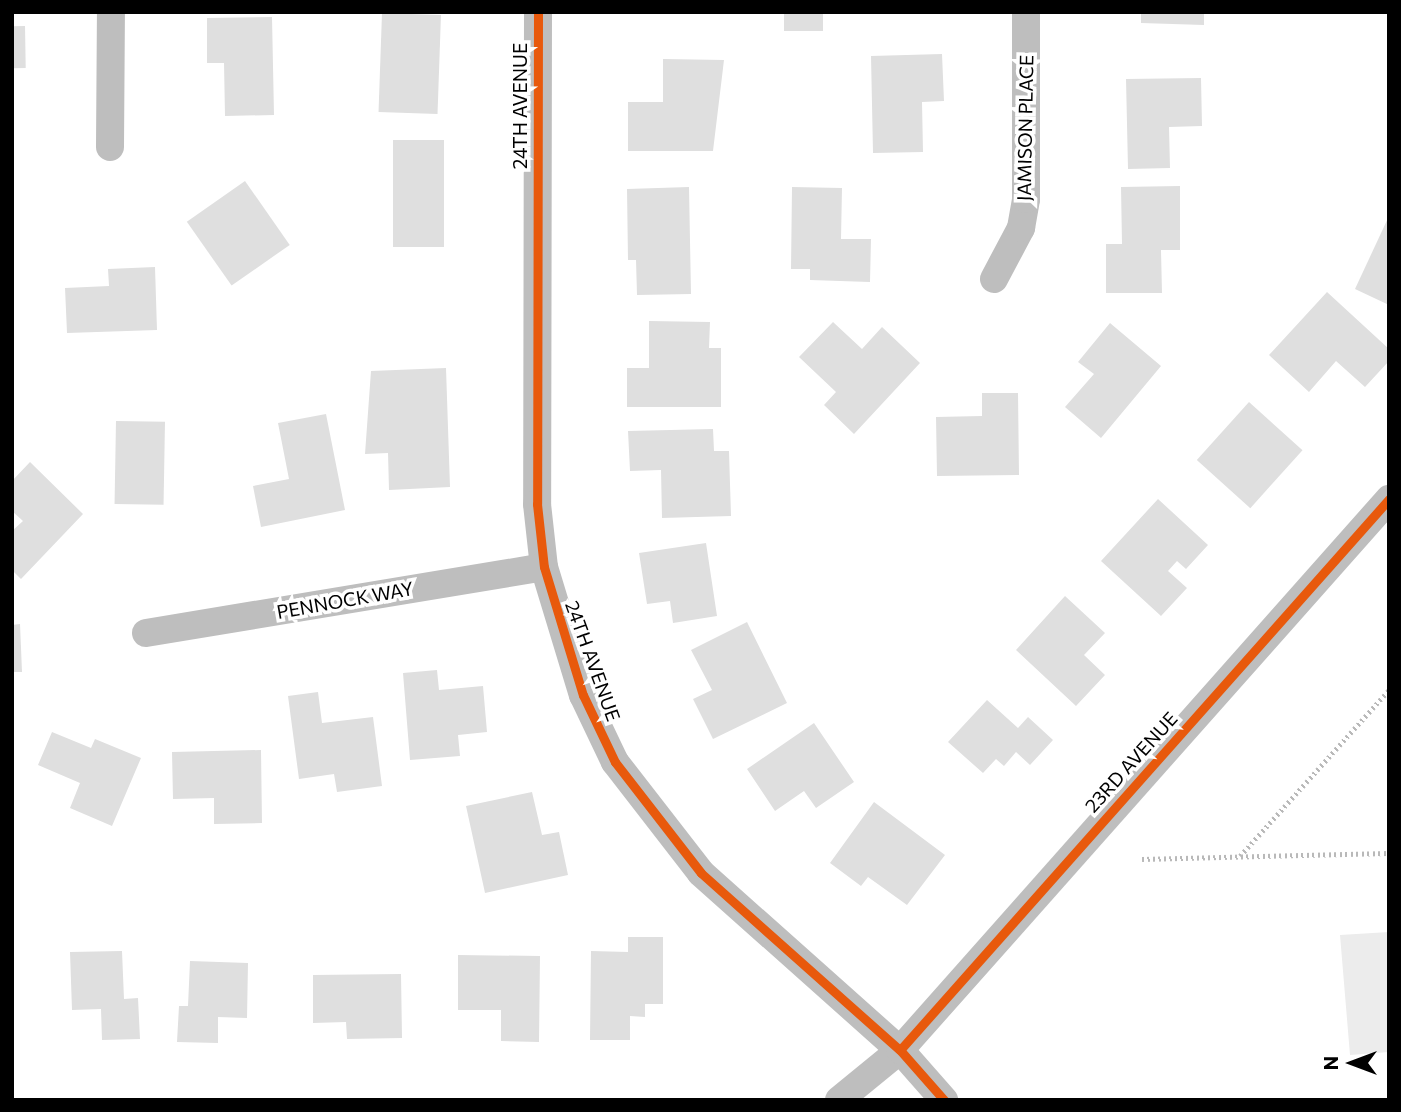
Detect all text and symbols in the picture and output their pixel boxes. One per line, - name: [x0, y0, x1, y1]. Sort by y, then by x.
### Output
- street label: 24TH AVENUE: [509, 43, 531, 169]
- street label: JAMISON PLACE: [1012, 55, 1038, 201]
- street label: PENNOCK WAY: [275, 577, 415, 623]
- street label: 24TH AVENUE: [561, 598, 625, 724]
- street label: 23RD AVENUE: [1080, 707, 1182, 817]
- north arrow: [1317, 1028, 1387, 1098]
- text: N: [1319, 1056, 1342, 1070]

